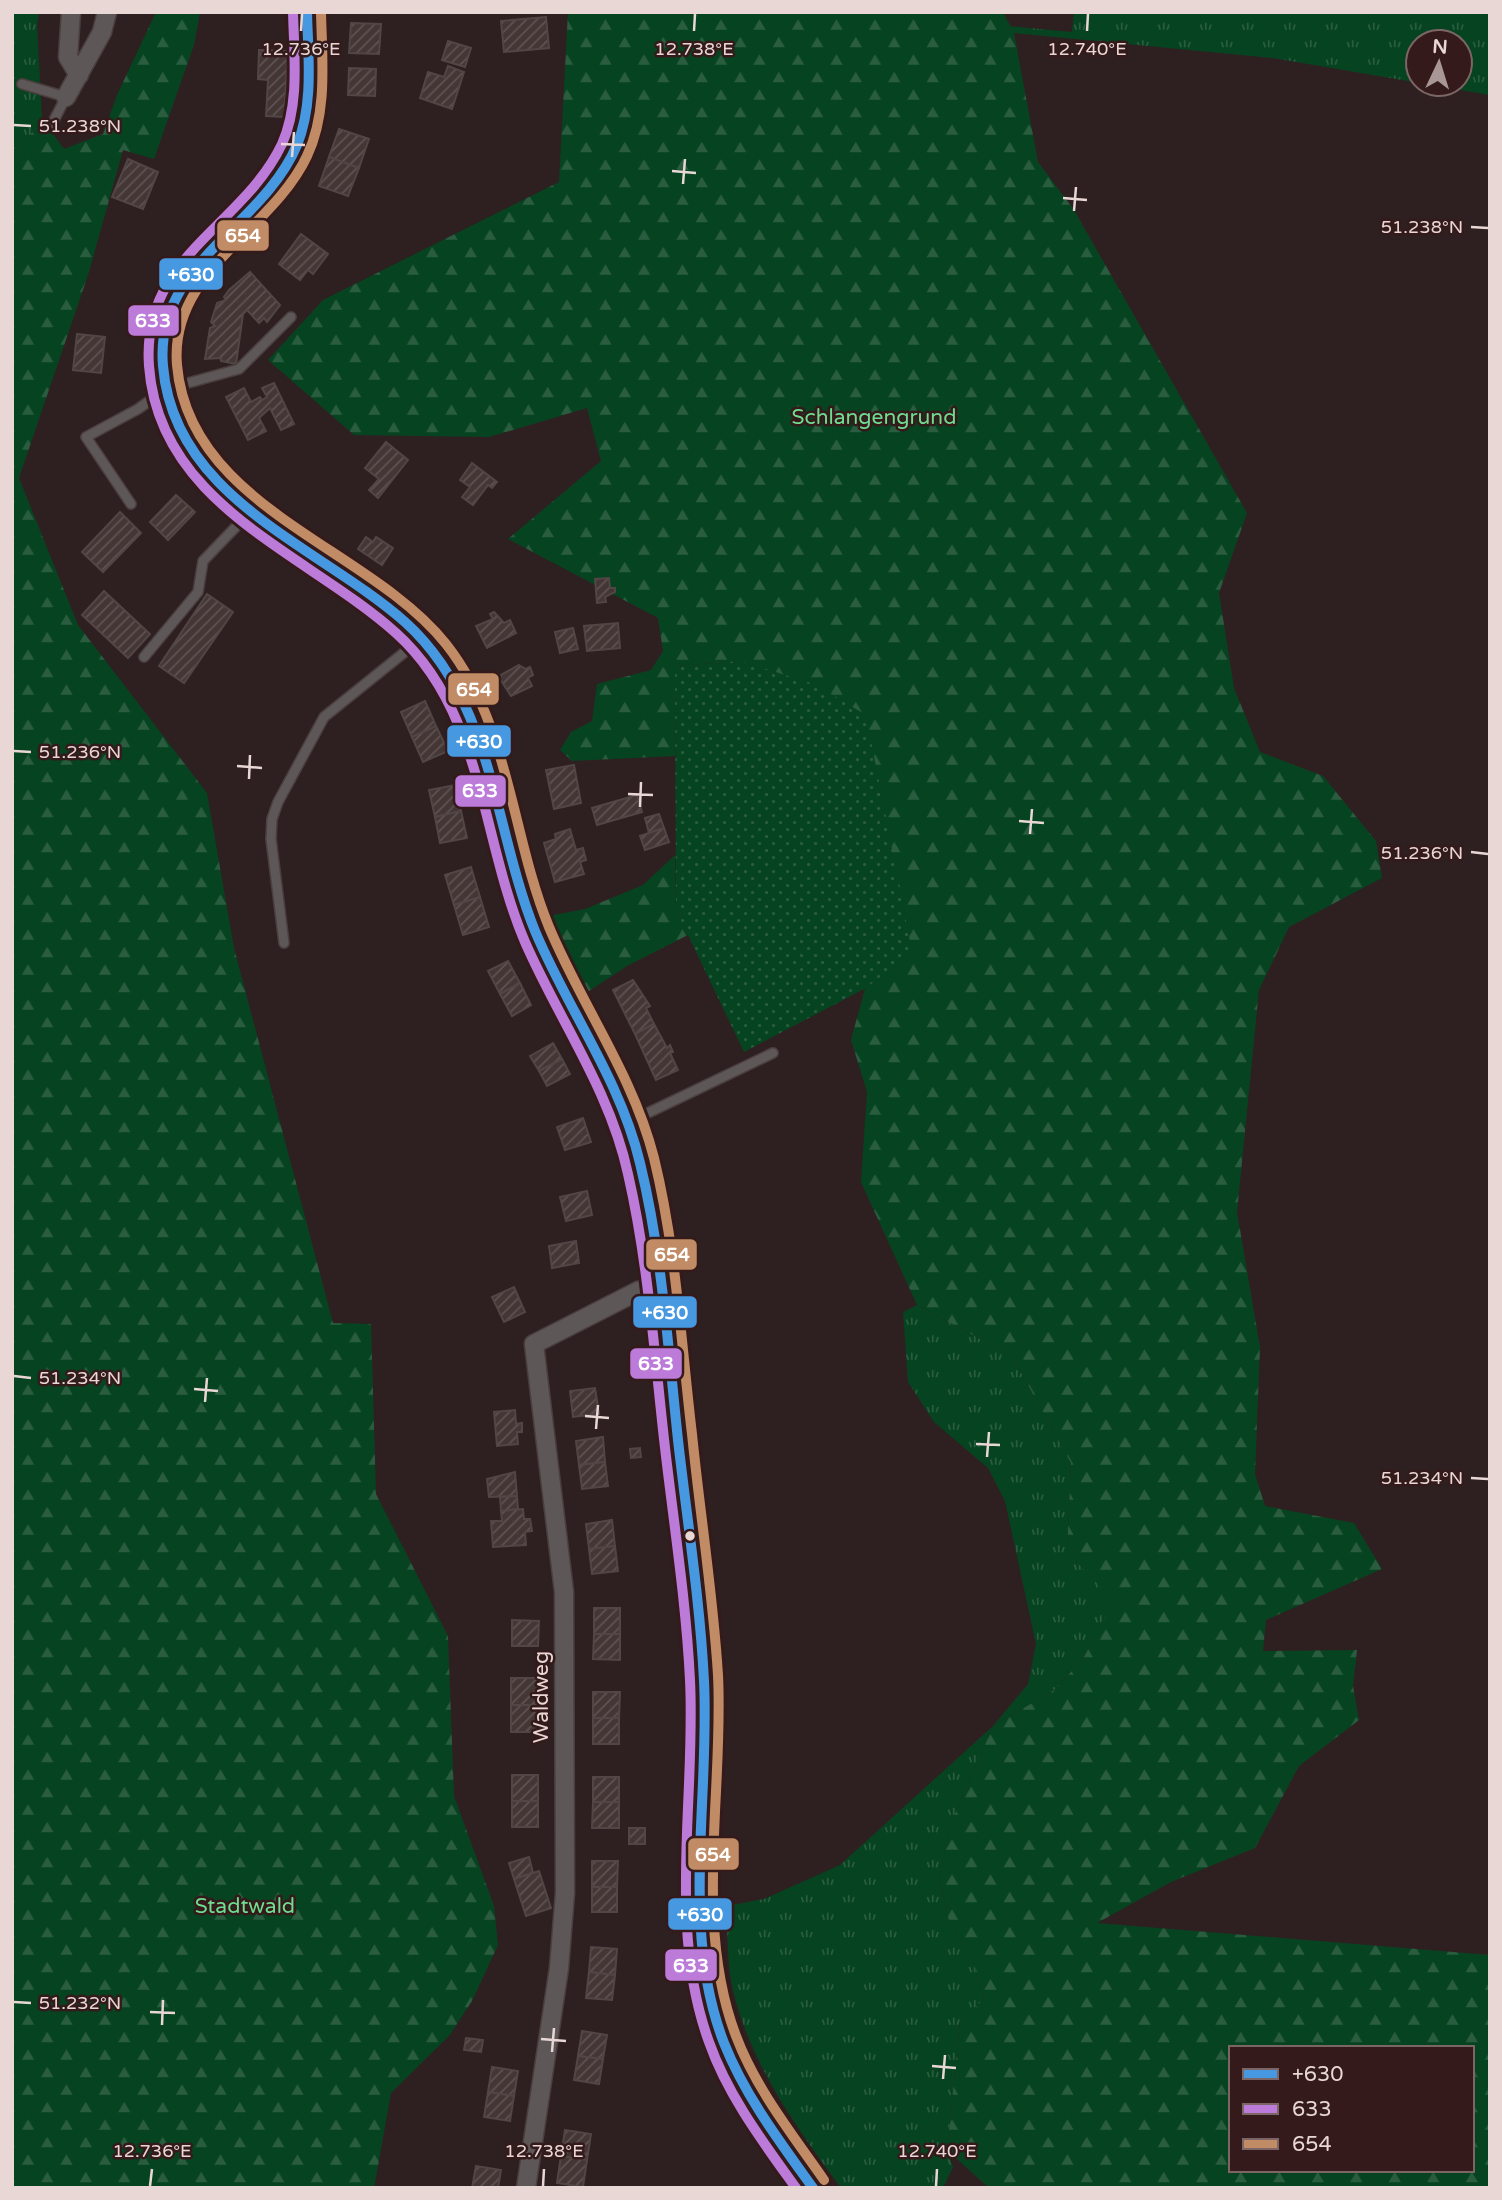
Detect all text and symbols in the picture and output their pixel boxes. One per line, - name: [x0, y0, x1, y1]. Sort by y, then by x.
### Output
- north arrow: [1404, 28, 1474, 98]
- text: N: [1432, 36, 1448, 59]
- text: 12.736°E: [261, 38, 341, 60]
- text: 12.738°E: [654, 38, 734, 60]
- text: 12.740°E: [1047, 38, 1127, 60]
- text: 51.238°N: [39, 115, 121, 137]
- text: 51.238°N: [1381, 216, 1463, 238]
- line badge: 654: [216, 219, 270, 252]
- text: 654: [225, 225, 261, 247]
- line badge: +630: [158, 257, 224, 291]
- text: +630: [168, 264, 214, 286]
- line badge: 633: [127, 304, 180, 337]
- text: 633: [135, 310, 171, 332]
- park label: Schlangengrund: [792, 405, 956, 430]
- line badge: 654: [447, 672, 500, 706]
- text: 654: [456, 679, 492, 701]
- line badge: +630: [446, 724, 512, 758]
- text: +630: [456, 731, 502, 753]
- text: 51.236°N: [39, 741, 121, 763]
- line badge: 633: [454, 774, 507, 808]
- text: 633: [462, 780, 498, 802]
- text: 51.236°N: [1381, 842, 1463, 864]
- line badge: 654: [645, 1238, 698, 1271]
- text: 654: [654, 1244, 690, 1266]
- line badge: +630: [632, 1295, 698, 1329]
- text: +630: [642, 1302, 688, 1324]
- line badge: 633: [629, 1347, 683, 1380]
- text: 633: [638, 1353, 674, 1375]
- text: 51.234°N: [39, 1367, 121, 1389]
- text: 51.234°N: [1381, 1467, 1463, 1489]
- unlabelled marker: [683, 1529, 697, 1543]
- street label: Waldweg: [529, 1651, 554, 1743]
- line badge: 654: [687, 1837, 740, 1871]
- text: 654: [695, 1844, 731, 1866]
- park label: Stadtwald: [195, 1894, 295, 1919]
- line badge: +630: [667, 1897, 733, 1931]
- text: +630: [677, 1904, 723, 1926]
- line badge: 633: [664, 1948, 718, 1982]
- text: 633: [673, 1955, 709, 1977]
- text: 51.232°N: [39, 1992, 121, 2014]
- legend: [1229, 2046, 1474, 2172]
- text: +630: [1292, 2062, 1343, 2087]
- text: 633: [1292, 2097, 1332, 2122]
- text: 654: [1292, 2132, 1332, 2157]
- text: 12.736°E: [112, 2140, 192, 2162]
- text: 12.738°E: [504, 2140, 584, 2162]
- text: 12.740°E: [897, 2140, 977, 2162]

